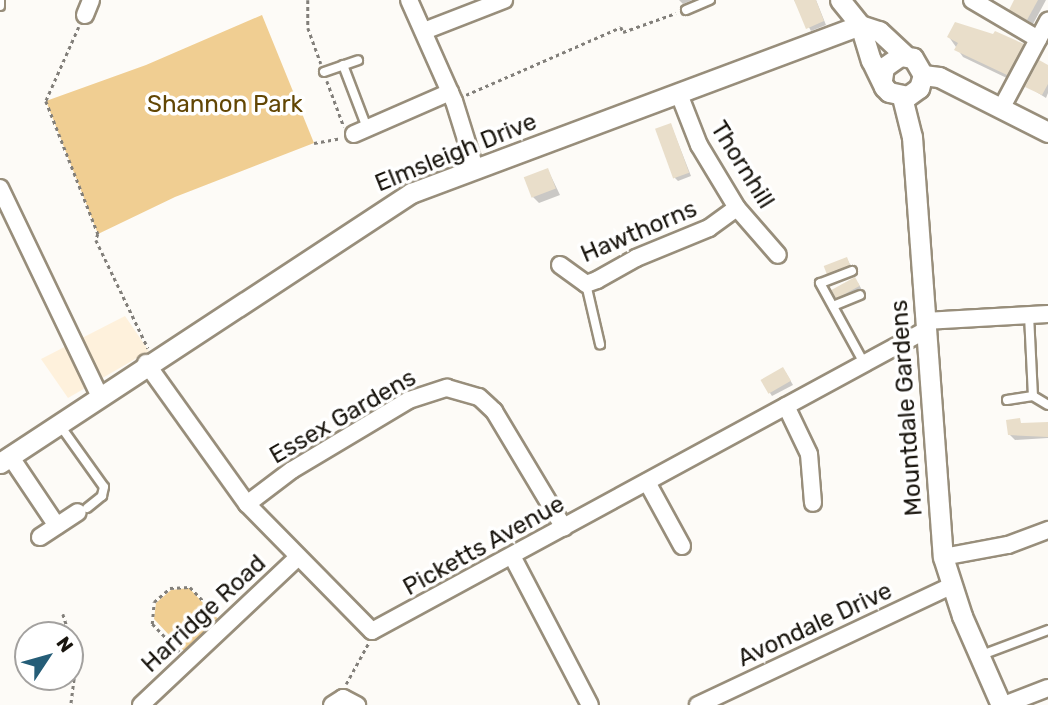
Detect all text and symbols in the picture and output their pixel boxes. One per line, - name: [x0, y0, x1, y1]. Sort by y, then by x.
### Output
- park label: Shannon Park: [147, 91, 303, 119]
- street label: Elmsleigh Drive: [371, 108, 541, 198]
- street label: Thornhill: [704, 116, 780, 214]
- street label: Hawthorns: [577, 195, 701, 269]
- street label: Mountdale Gardens: [885, 299, 929, 517]
- street label: Essex Gardens: [265, 364, 421, 470]
- street label: Picketts Avenue: [398, 490, 570, 602]
- street label: Harridge Road: [136, 549, 272, 679]
- street label: Avondale Drive: [733, 577, 897, 673]
- north arrow: [14, 621, 84, 691]
- text: N: [51, 632, 78, 657]

